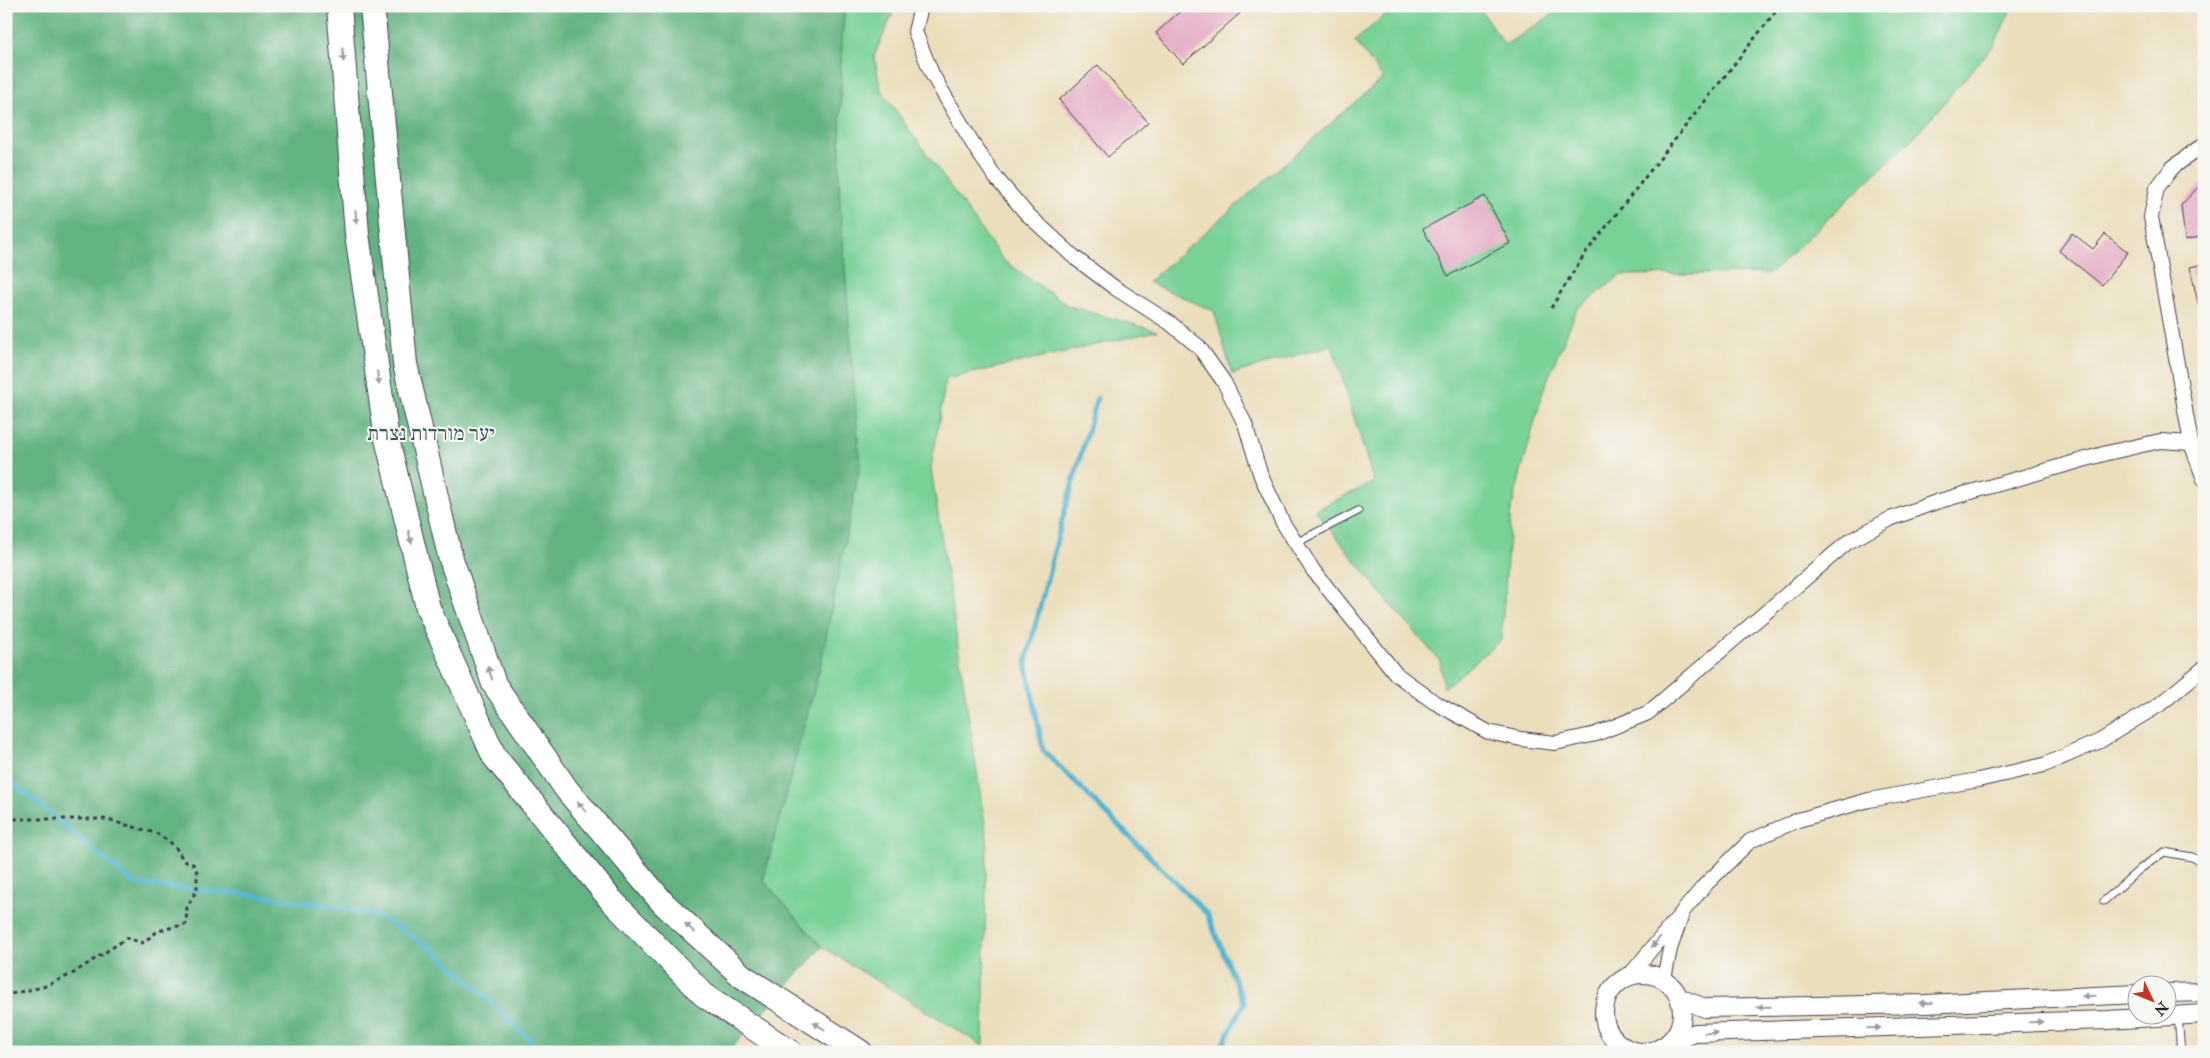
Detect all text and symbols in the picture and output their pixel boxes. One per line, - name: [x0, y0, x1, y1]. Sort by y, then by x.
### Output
- one-way arrow: [339, 47, 347, 63]
- one-way arrow: [352, 209, 360, 225]
- one-way arrow: [374, 370, 382, 386]
- park label: יער מורדות נצרת: [367, 420, 495, 447]
- one-way arrow: [406, 529, 414, 544]
- one-way arrow: [486, 666, 493, 681]
- one-way arrow: [576, 801, 587, 814]
- one-way arrow: [684, 922, 696, 934]
- one-way arrow: [1650, 935, 1661, 948]
- north arrow: [2128, 976, 2178, 1026]
- one-way arrow: [2081, 993, 2097, 1001]
- text: N: [2150, 997, 2172, 1019]
- one-way arrow: [1918, 1000, 1934, 1008]
- one-way arrow: [1756, 1003, 1772, 1011]
- one-way arrow: [2028, 1018, 2044, 1026]
- one-way arrow: [812, 1021, 826, 1030]
- one-way arrow: [1866, 1023, 1882, 1031]
- one-way arrow: [1703, 1028, 1719, 1036]

